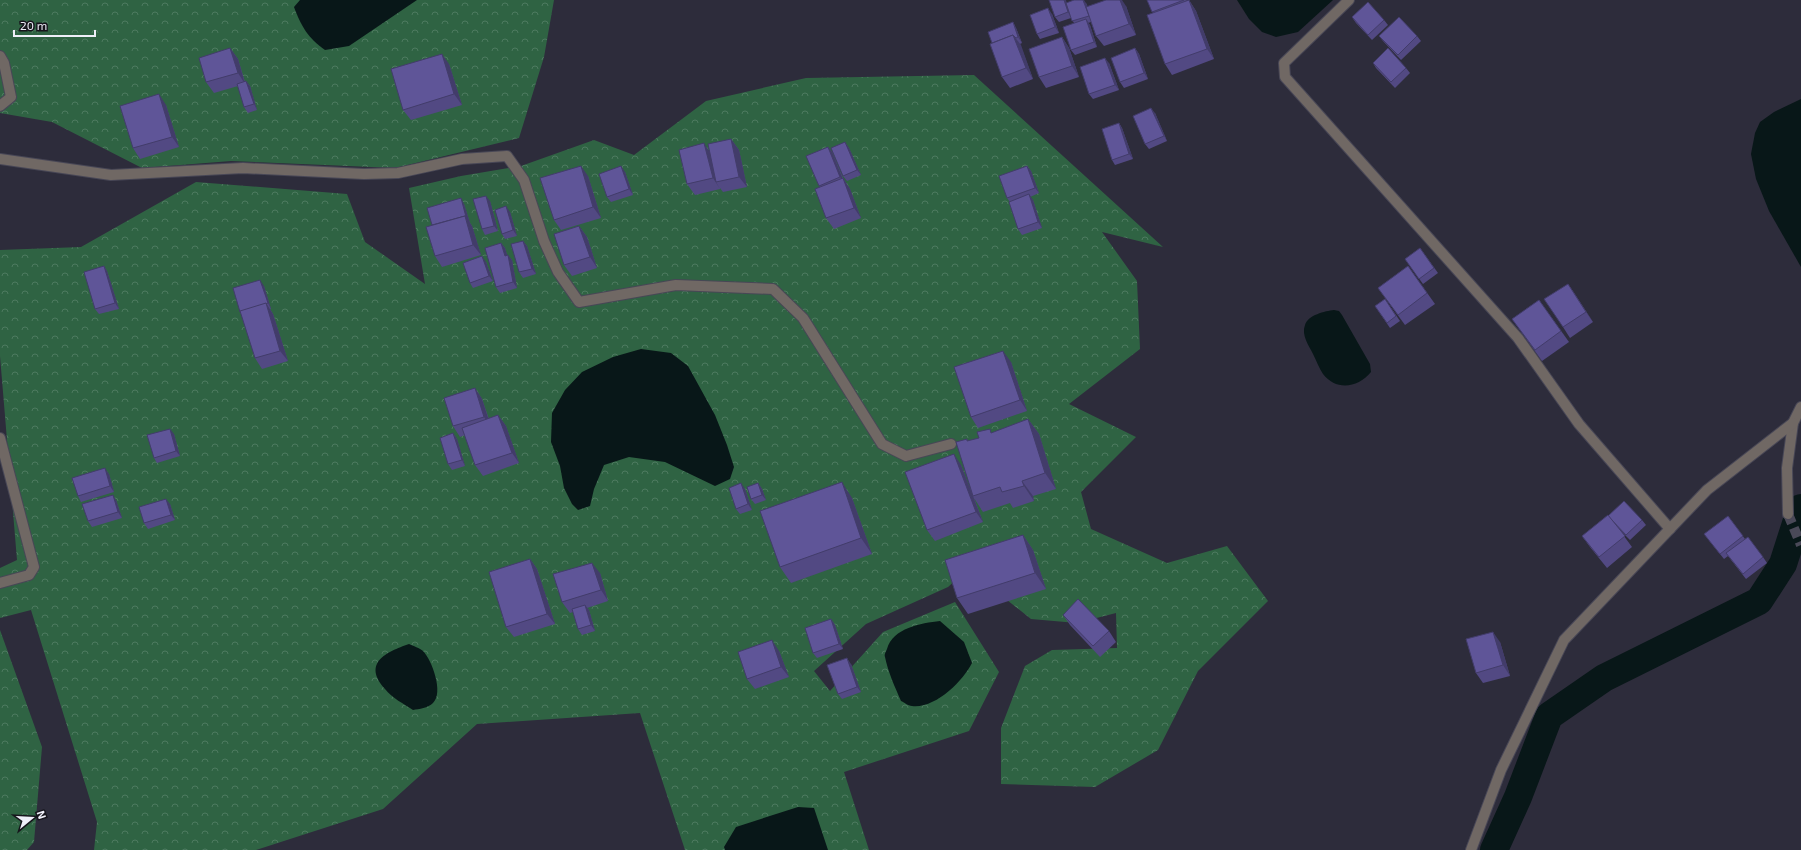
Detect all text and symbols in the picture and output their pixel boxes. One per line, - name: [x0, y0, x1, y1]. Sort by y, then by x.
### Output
- scale bar: [14, 12, 95, 38]
- text: 20 m: [20, 18, 47, 32]
- north arrow: [12, 798, 52, 838]
- text: N: [35, 809, 49, 821]

